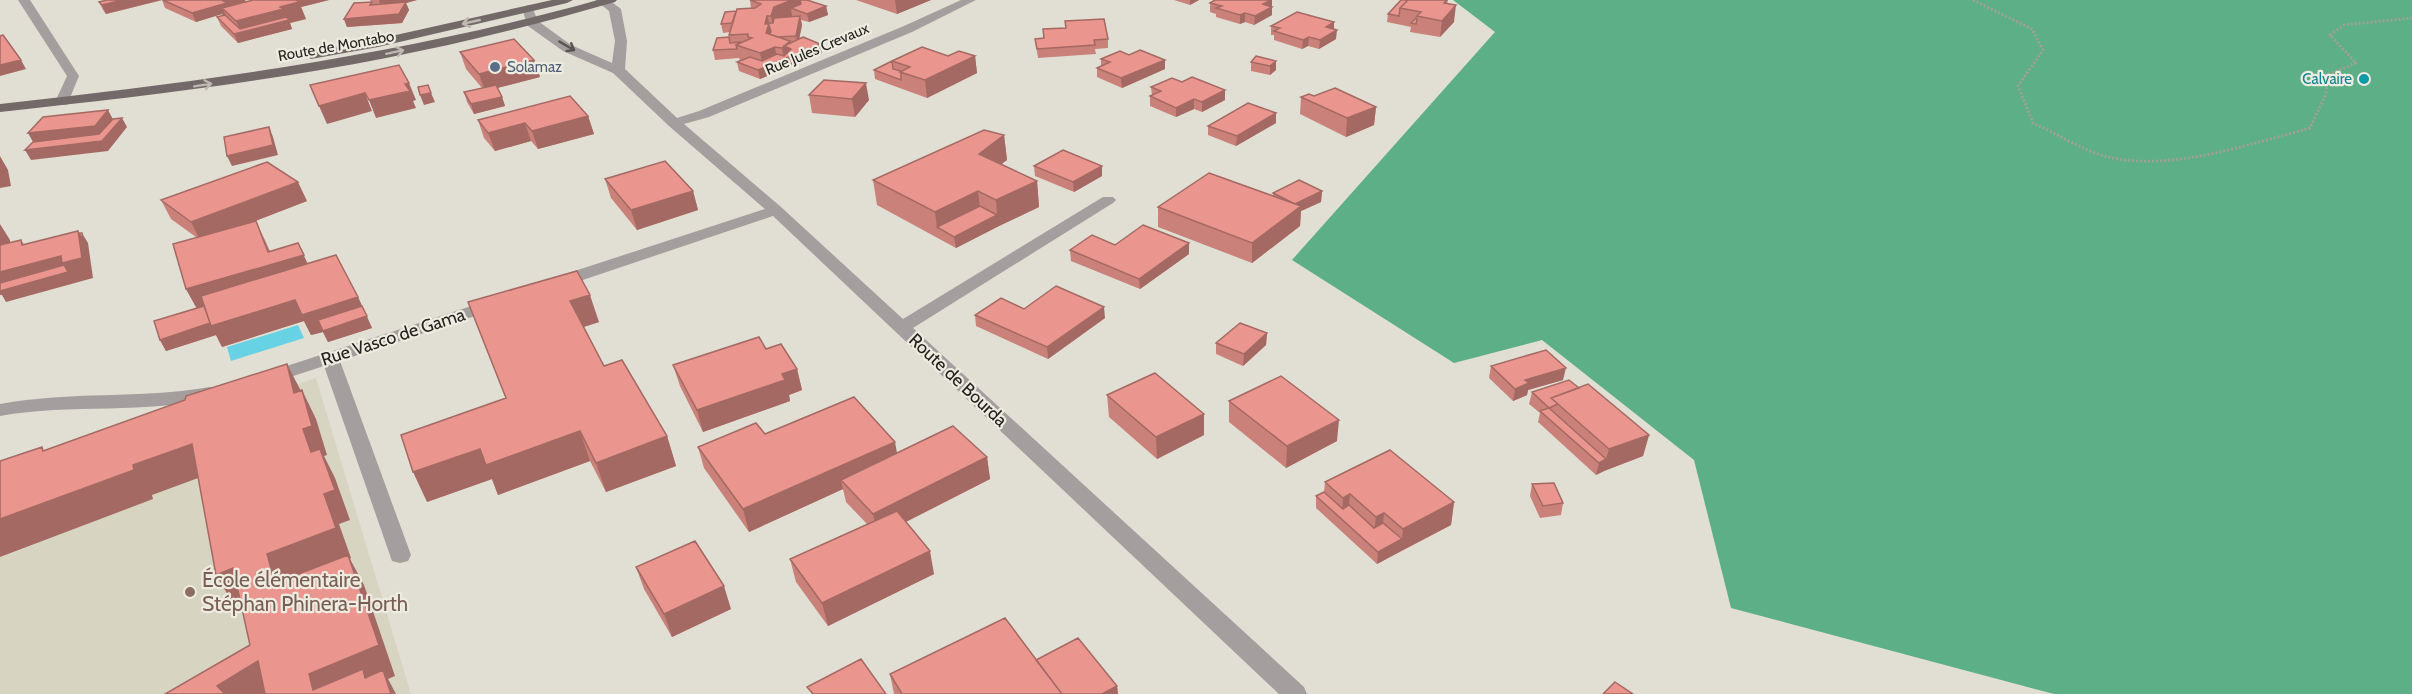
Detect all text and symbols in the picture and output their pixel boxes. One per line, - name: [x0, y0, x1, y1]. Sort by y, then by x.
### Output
- one-way arrow: [462, 17, 482, 28]
- street label: Rue Jules Crevaux: [762, 19, 872, 79]
- street label: Route de Montabo: [277, 27, 395, 65]
- one-way arrow: [558, 41, 575, 53]
- one-way arrow: [385, 46, 405, 57]
- place label: Solamaz: [507, 58, 562, 76]
- marker: Solamaz: [488, 60, 502, 74]
- place label: Calvaire: [2302, 70, 2352, 88]
- marker: Calvaire: [2357, 72, 2371, 86]
- one-way arrow: [193, 80, 213, 91]
- street label: Rue Vasco de Gama: [318, 303, 468, 371]
- street label: Route de Bourda: [904, 329, 1012, 431]
- place label: École élémentaire Stéphan Phinera-Horth: [202, 567, 408, 616]
- marker: École élémentaire Stéphan Phinera-Horth: [183, 585, 197, 599]

